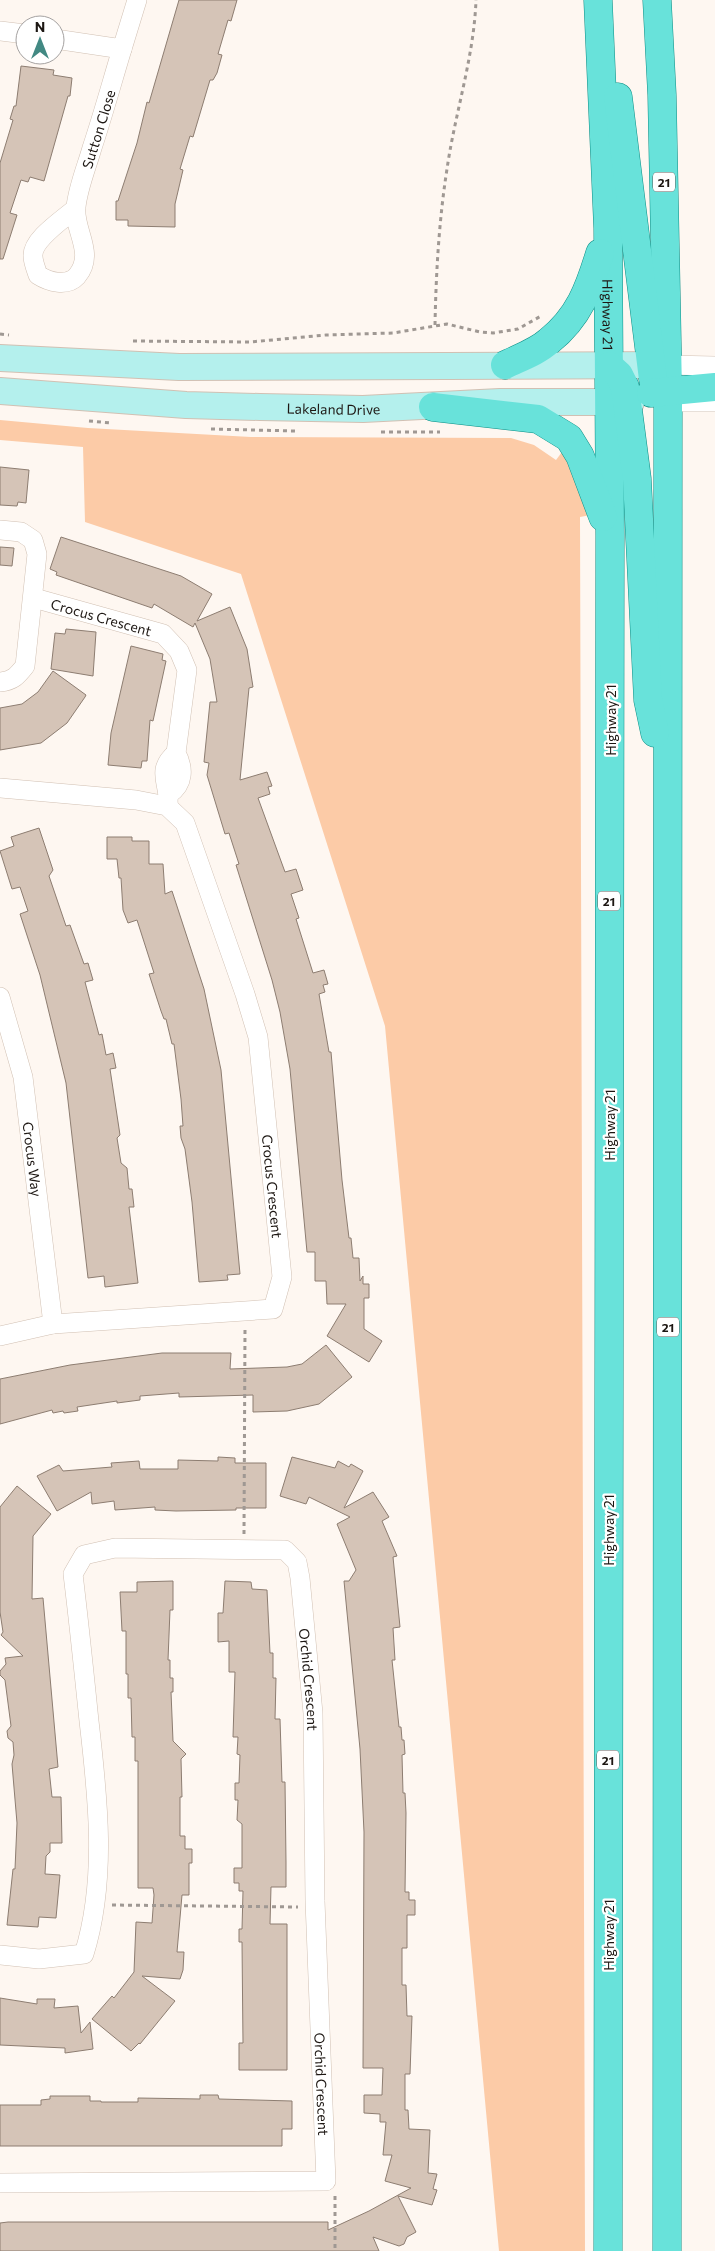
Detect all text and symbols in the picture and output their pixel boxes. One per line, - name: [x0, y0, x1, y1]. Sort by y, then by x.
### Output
- north arrow: [15, 15, 65, 65]
- text: N: [35, 18, 45, 35]
- street label: Sutton Close: [78, 87, 118, 171]
- road number: 21: [653, 172, 675, 192]
- street label: Highway 21: [600, 279, 617, 351]
- street label: Lakeland Drive: [286, 399, 381, 418]
- street label: Crocus Crescent: [49, 595, 154, 639]
- street label: Highway 21: [602, 684, 619, 756]
- road number: 21: [598, 891, 620, 910]
- street label: Highway 21: [601, 1089, 618, 1161]
- street label: Crocus Way: [20, 1121, 46, 1197]
- street label: Crocus Crescent: [259, 1134, 287, 1239]
- road number: 21: [657, 1318, 679, 1336]
- street label: Highway 21: [600, 1494, 617, 1566]
- street label: Orchid Crescent: [296, 1627, 322, 1731]
- road number: 21: [597, 1750, 619, 1770]
- street label: Highway 21: [600, 1899, 617, 1971]
- street label: Orchid Crescent: [312, 2032, 333, 2136]

